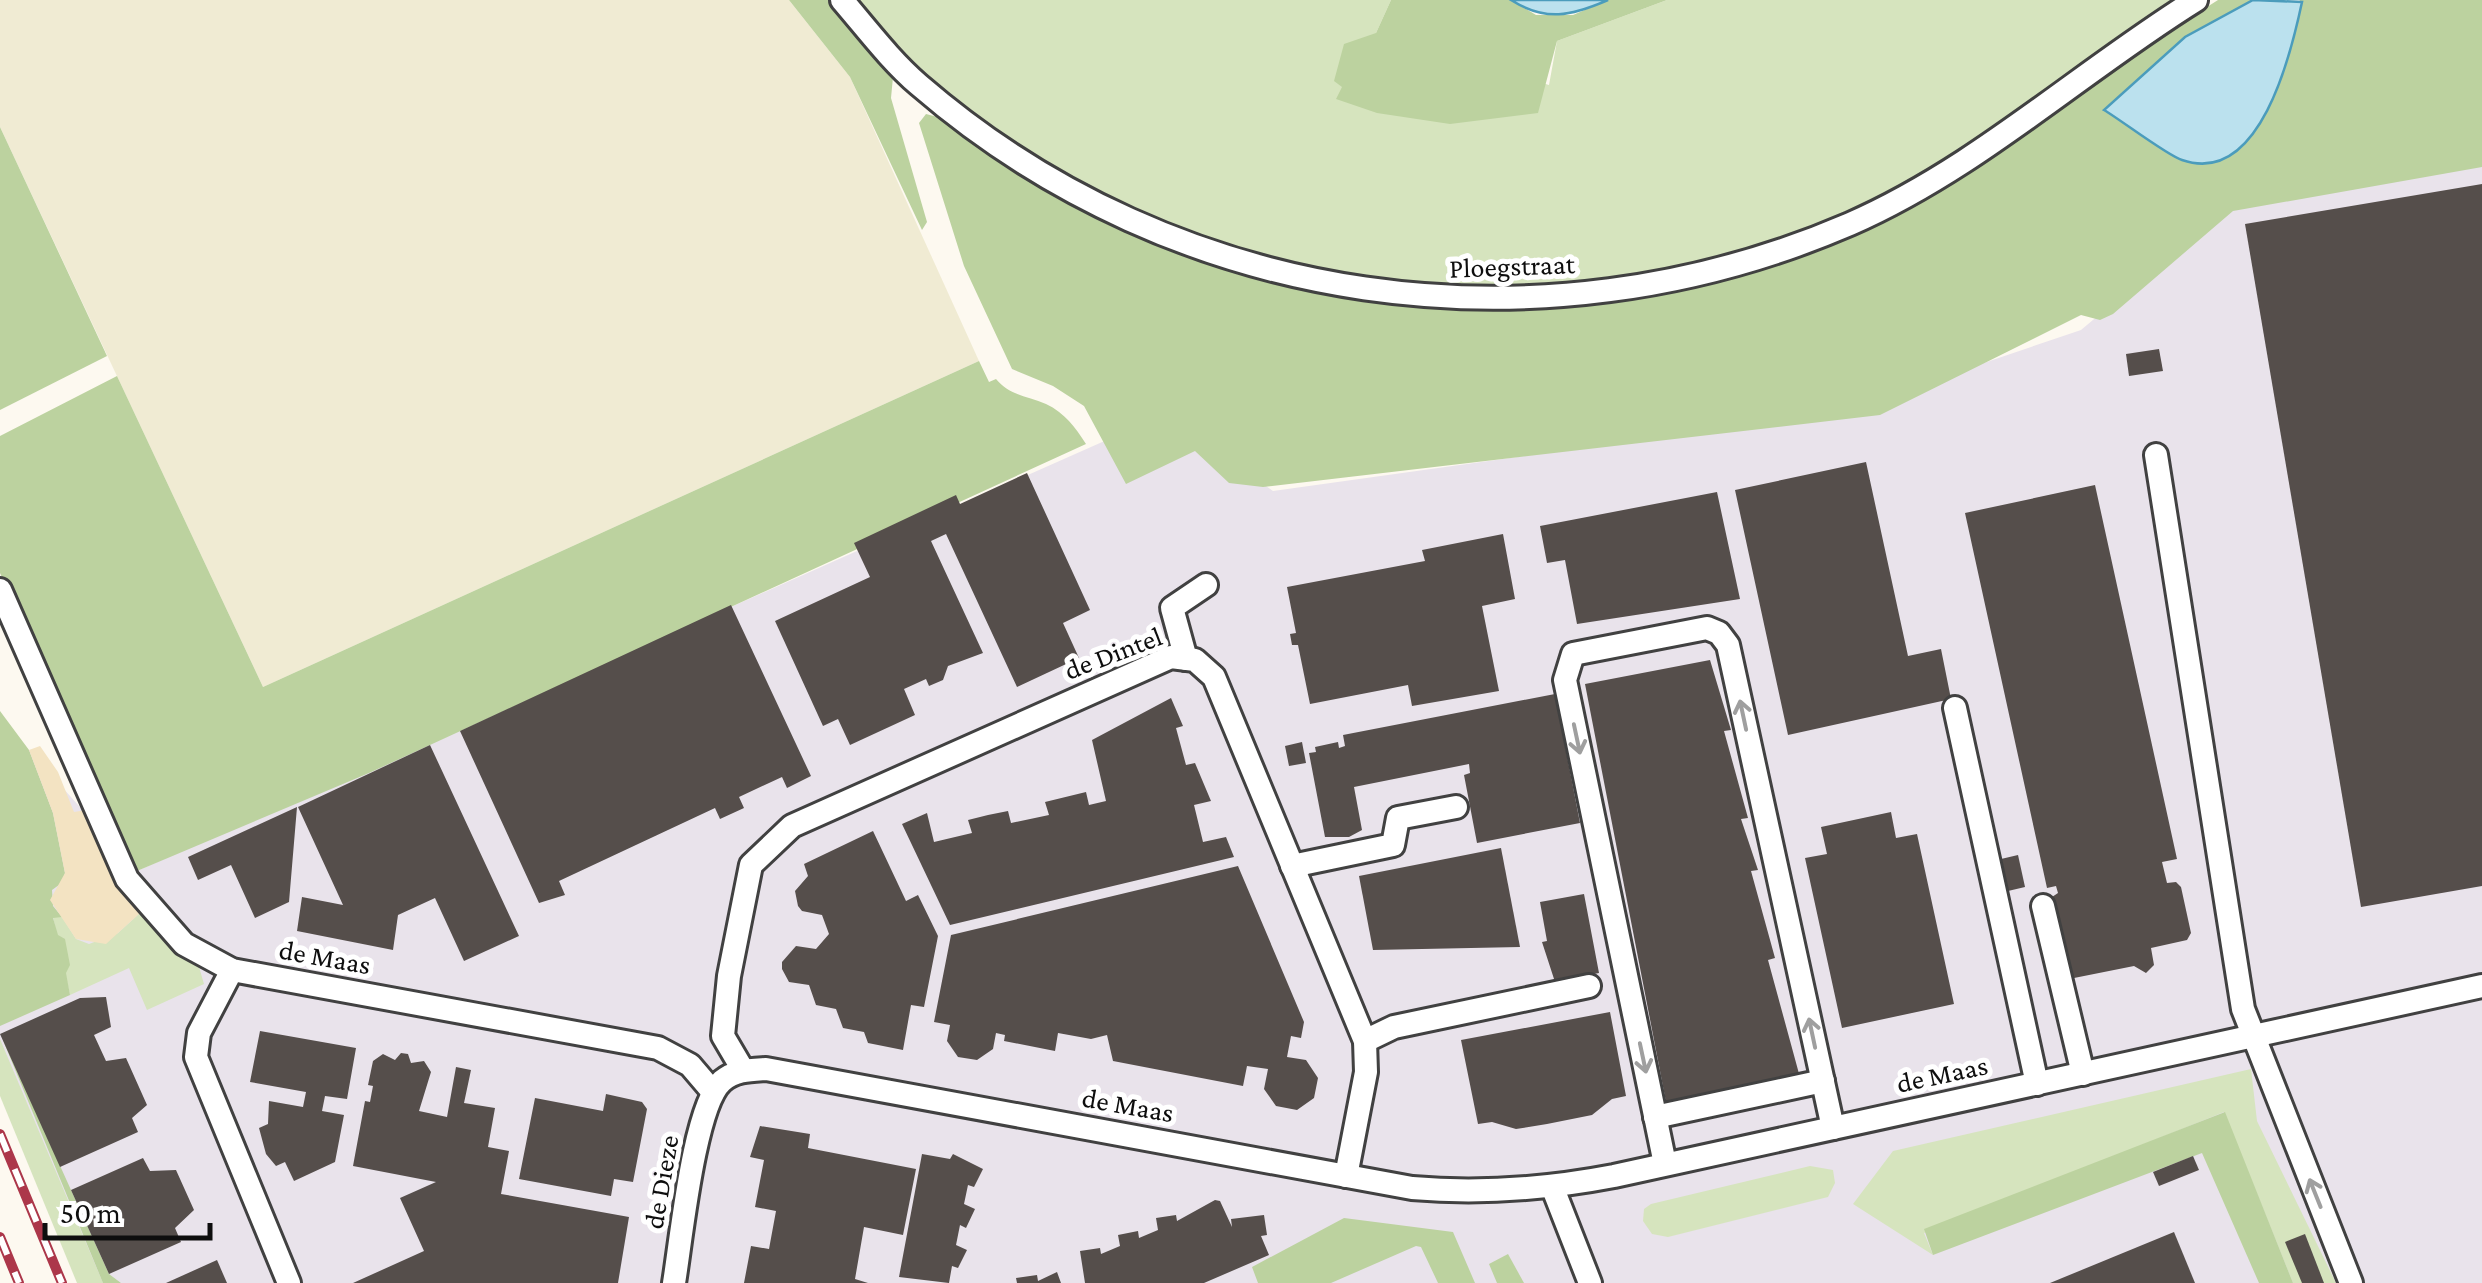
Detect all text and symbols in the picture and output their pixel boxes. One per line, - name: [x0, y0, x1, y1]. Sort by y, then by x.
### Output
- street label: Ploegstraat: [1449, 248, 1576, 284]
- street label: de Dintel: [1060, 620, 1166, 686]
- one-way arrow: [1733, 700, 1751, 732]
- one-way arrow: [1568, 723, 1587, 755]
- street label: de Maas: [277, 934, 373, 980]
- one-way arrow: [1802, 1018, 1821, 1050]
- one-way arrow: [1634, 1041, 1653, 1073]
- street label: de Maas: [1894, 1049, 1990, 1099]
- street label: de Maas: [1080, 1082, 1176, 1128]
- street label: de Dieze: [638, 1133, 684, 1231]
- scale bar: [45, 1178, 210, 1240]
- one-way arrow: [2304, 1178, 2322, 1208]
- text: 50 m: [60, 1196, 121, 1229]

